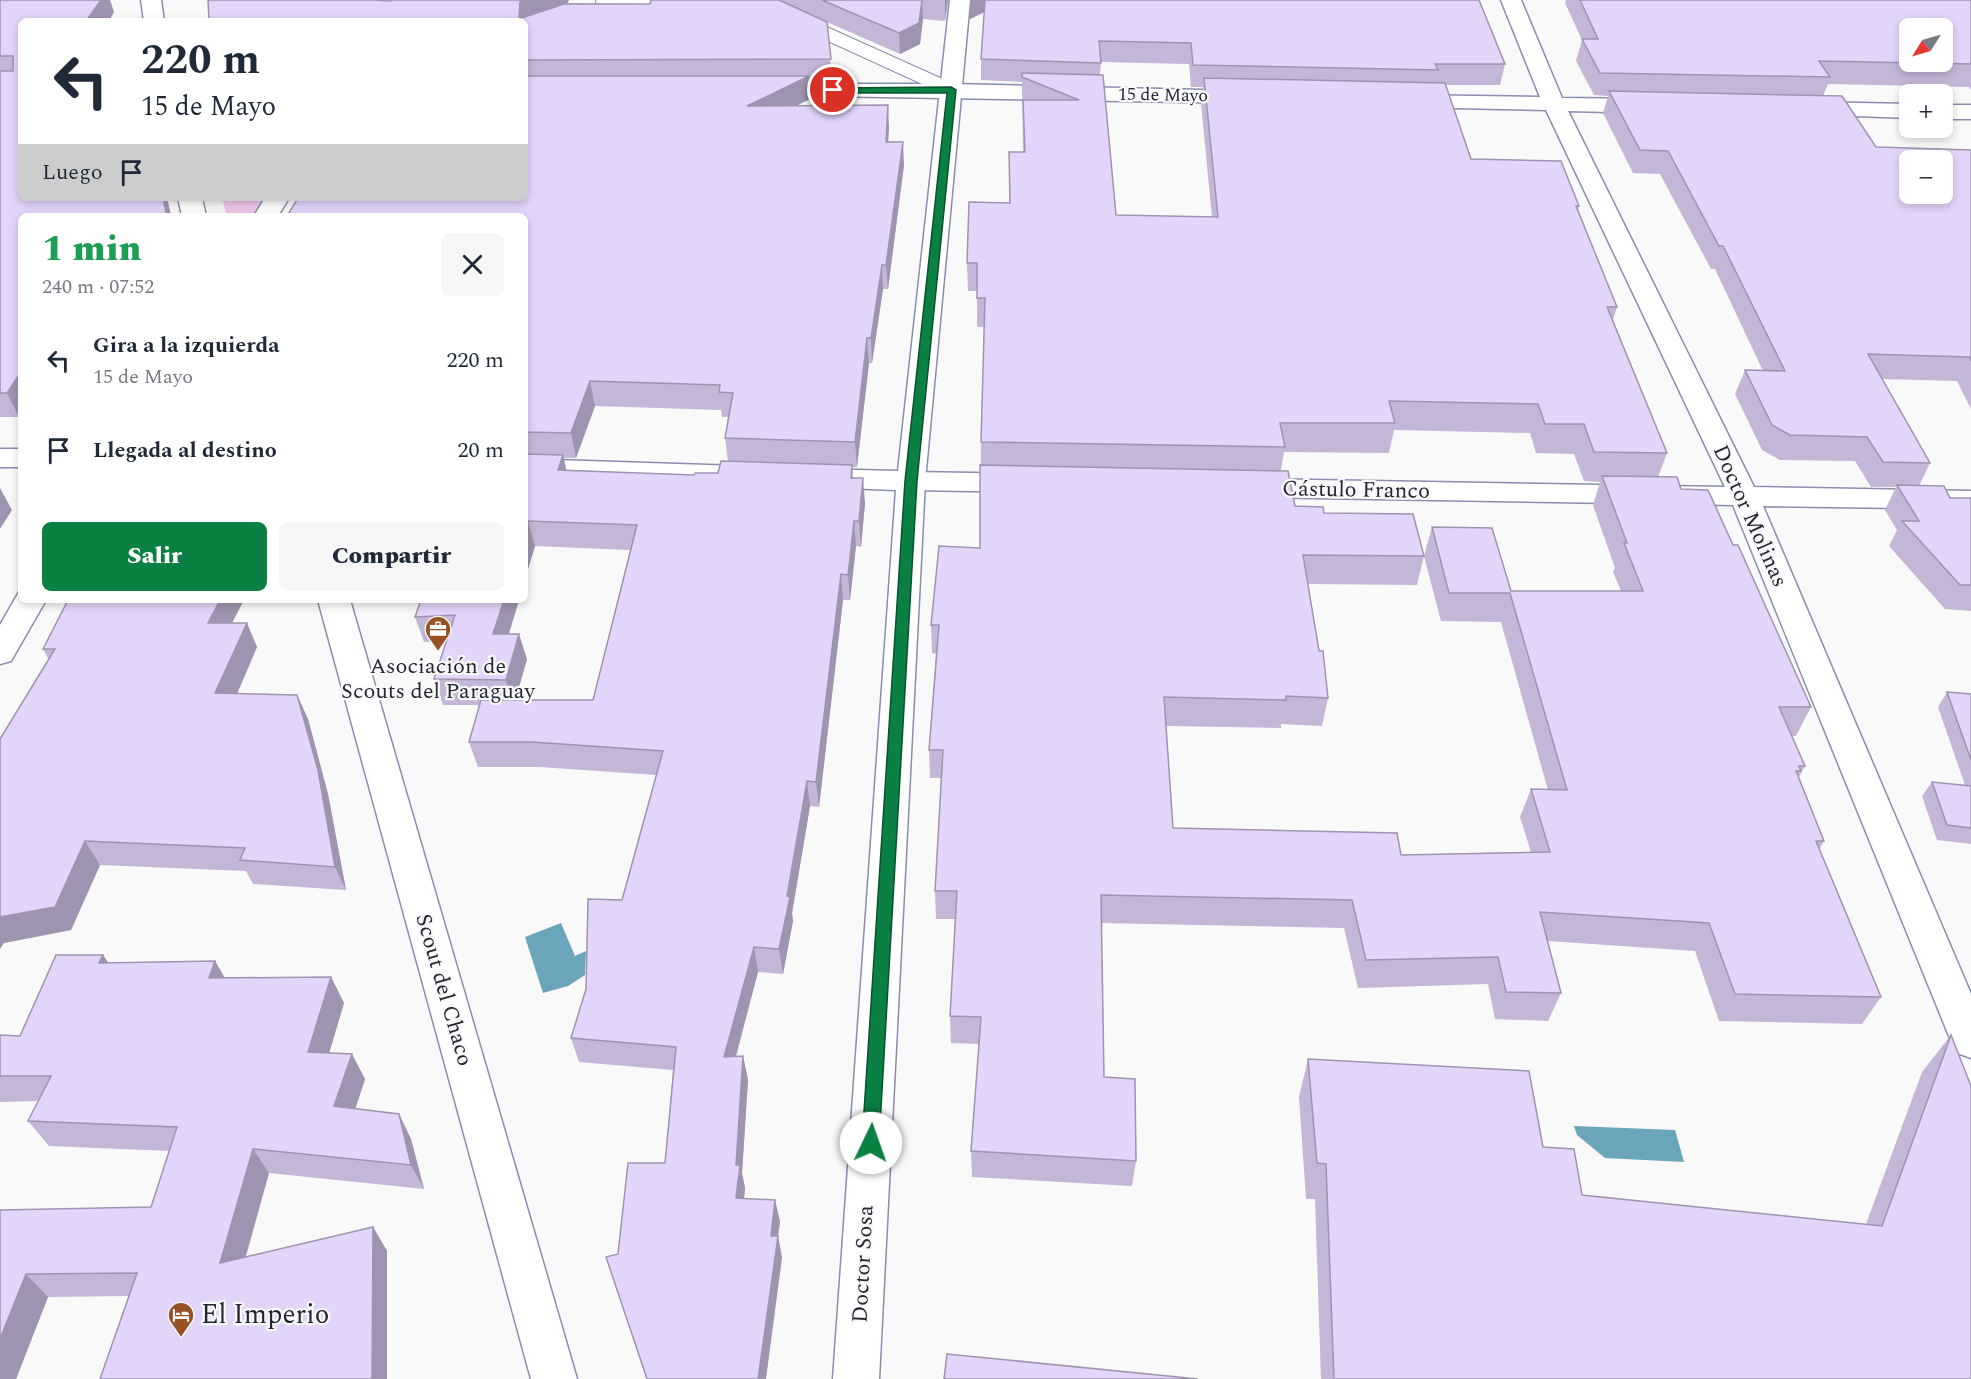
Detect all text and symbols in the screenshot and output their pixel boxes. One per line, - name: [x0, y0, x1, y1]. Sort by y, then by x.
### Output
- north arrow: [1899, 18, 1953, 72]
- map controls: [1899, 18, 1953, 204]
- text: 220 m: [141, 29, 260, 92]
- icon: left: [42, 42, 120, 120]
- pin: [807, 64, 858, 115]
- icon: arrive: [816, 73, 849, 106]
- street label: 15 de Mayo: [1118, 81, 1208, 109]
- button: +: [1899, 84, 1953, 138]
- text: 15 de Mayo: [141, 86, 276, 128]
- button: −: [1899, 150, 1953, 204]
- text: Luego: [42, 156, 103, 189]
- icon: arrive: [115, 156, 148, 189]
- text: 1 min: [42, 222, 142, 277]
- button: close: [441, 233, 504, 296]
- text: 240 m · 07:52: [42, 272, 154, 302]
- text: Gira a la izquierda: [93, 329, 280, 362]
- icon: left: [42, 344, 75, 377]
- text: 220 m: [447, 344, 504, 377]
- text: 15 de Mayo: [93, 362, 193, 392]
- icon: arrive: [42, 434, 75, 467]
- text: Llegada al destino: [93, 434, 277, 467]
- text: 20 m: [458, 434, 504, 467]
- street label: Doctor Molinas: [1704, 440, 1796, 592]
- street label: Cástulo Franco: [1282, 472, 1430, 508]
- button: Salir: [42, 522, 267, 591]
- button: Compartir: [279, 522, 504, 591]
- office icon: Asociación de Scouts del Paraguay: [423, 614, 453, 652]
- place label: Asociación de Scouts del Paraguay: [341, 650, 536, 708]
- street label: Scout del Chaco: [407, 910, 481, 1070]
- position arrow: [839, 1111, 903, 1175]
- street label: Doctor Sosa: [843, 1204, 883, 1324]
- place label: El Imperio: [201, 1294, 329, 1336]
- hotel icon: El Imperio: [166, 1300, 196, 1338]

